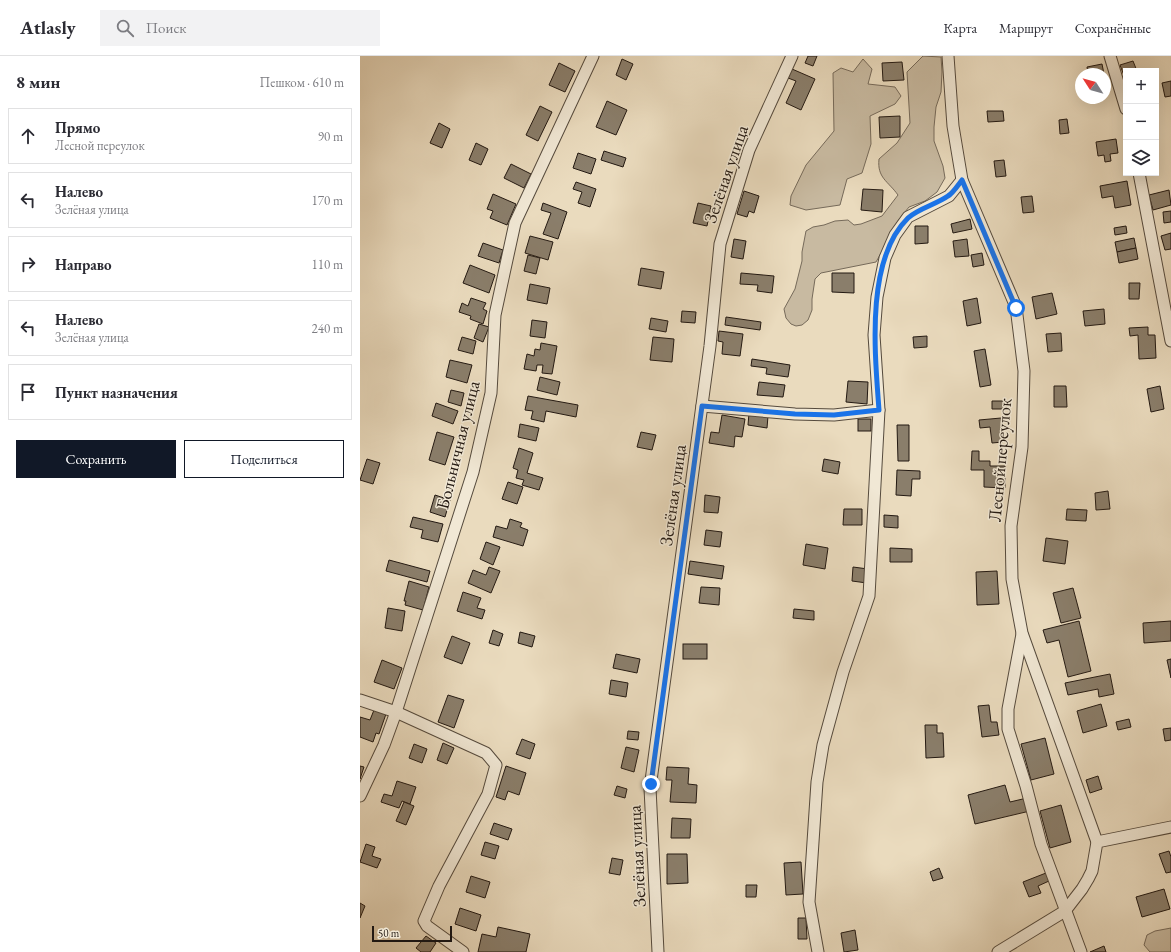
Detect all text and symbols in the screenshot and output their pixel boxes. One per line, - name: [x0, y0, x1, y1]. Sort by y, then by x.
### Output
- search box: [100, 10, 380, 46]
- text: Atlasly: [20, 15, 76, 40]
- icon: search: [114, 17, 136, 39]
- text: Поиск: [146, 18, 187, 37]
- text: Карта: [944, 19, 977, 37]
- text: Маршрут: [999, 19, 1053, 37]
- text: Сохранённые: [1075, 19, 1151, 37]
- north arrow: [1075, 68, 1111, 104]
- map controls: [1123, 68, 1159, 176]
- button: +: [1123, 68, 1159, 104]
- text: 8 мин: [16, 71, 60, 93]
- text: Пешком · 610 m: [260, 74, 344, 91]
- button: −: [1123, 104, 1159, 140]
- text: Прямо: [55, 118, 100, 137]
- street label: Зелёная улица: [698, 121, 753, 226]
- icon: ahead: [17, 125, 39, 147]
- text: 90 m: [318, 128, 343, 145]
- text: Лесной переулок: [55, 137, 145, 154]
- button: layers: [1123, 140, 1159, 176]
- text: Налево: [55, 182, 103, 201]
- icon: left: [17, 189, 39, 211]
- text: 170 m: [312, 192, 343, 209]
- text: Зелёная улица: [55, 201, 129, 218]
- icon: right: [17, 253, 39, 275]
- text: Направо: [55, 255, 112, 274]
- text: 110 m: [312, 256, 343, 273]
- route start: [1007, 299, 1025, 317]
- text: Налево: [55, 310, 103, 329]
- icon: left: [17, 317, 39, 339]
- text: 240 m: [312, 320, 343, 337]
- text: Зелёная улица: [55, 329, 129, 346]
- street label: Больничная улица: [430, 377, 485, 512]
- icon: arrive: [17, 381, 39, 403]
- text: Пункт назначения: [55, 383, 178, 402]
- street label: Лесной переулок: [983, 397, 1016, 523]
- button: Сохранить: [16, 440, 176, 478]
- button: Поделиться: [184, 440, 344, 478]
- street label: Зелёная улица: [654, 442, 691, 547]
- route end: [642, 775, 660, 793]
- street label: Зелёная улица: [622, 804, 651, 908]
- scale bar: [372, 924, 452, 943]
- text: 50 m: [378, 926, 399, 940]

